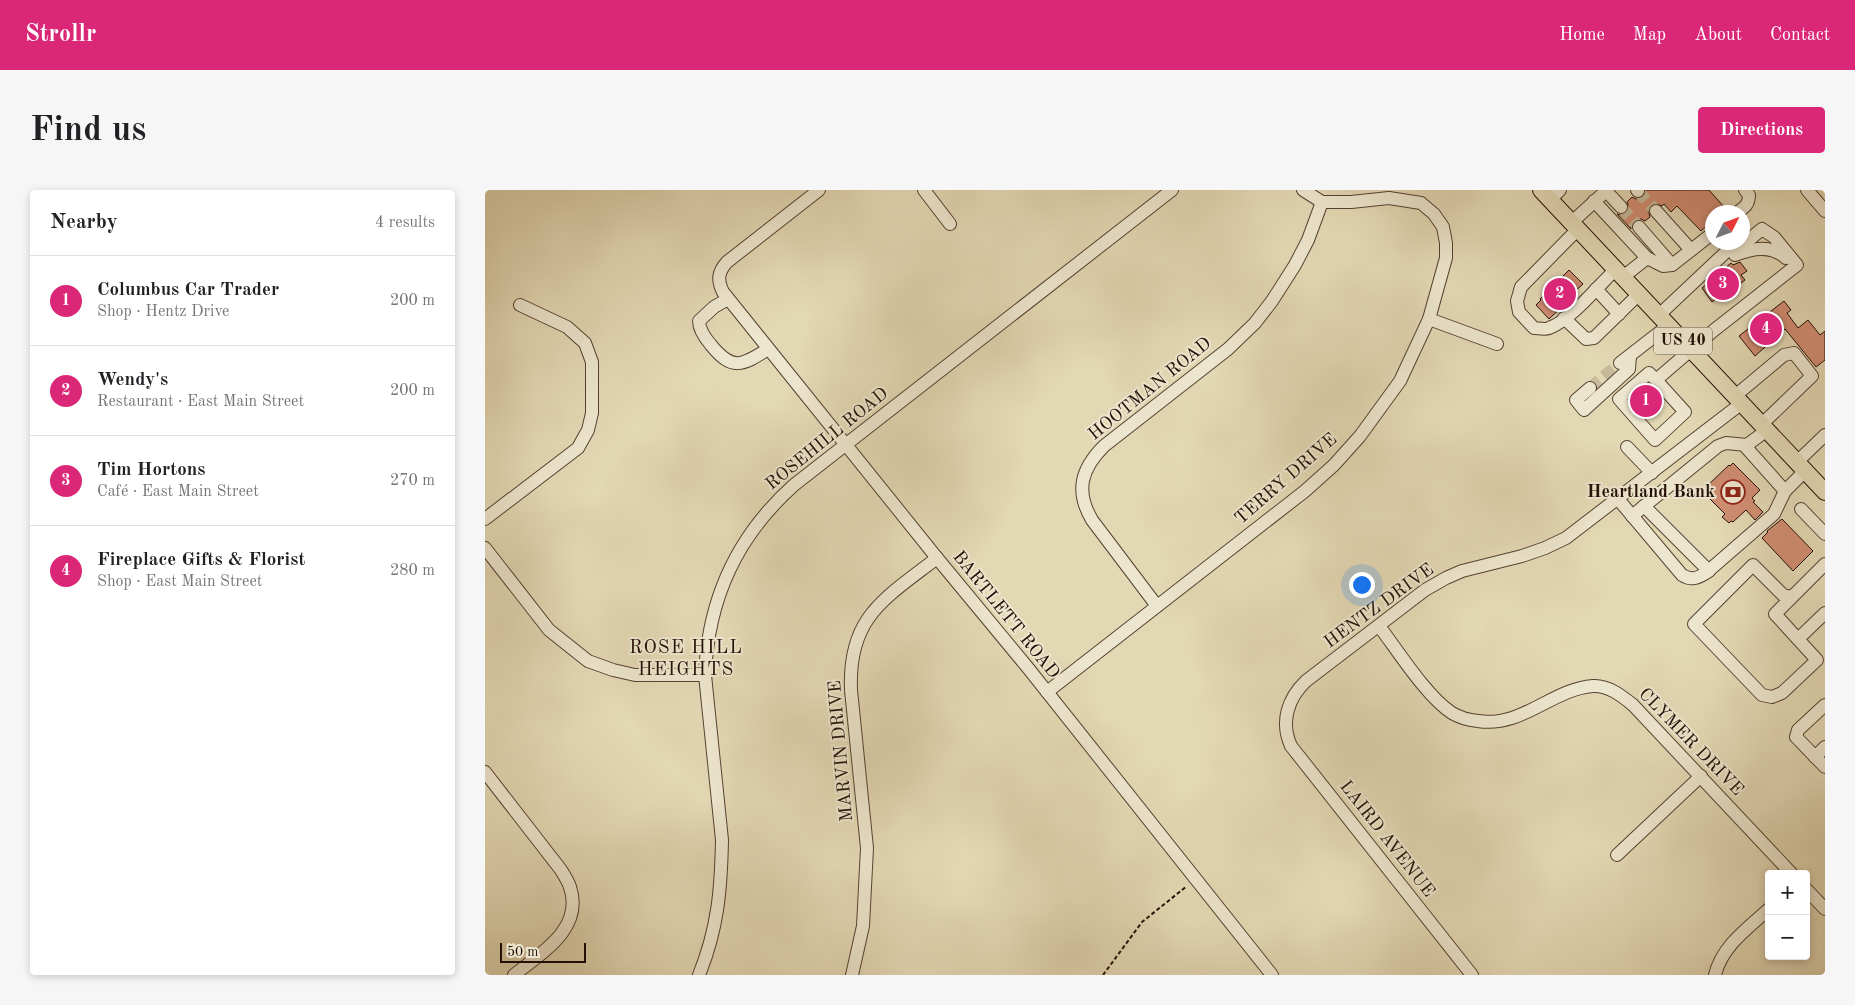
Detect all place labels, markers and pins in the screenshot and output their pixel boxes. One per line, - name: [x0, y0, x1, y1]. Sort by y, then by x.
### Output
- pin: 3: [1707, 265, 1739, 303]
- pin: 2: [1544, 275, 1576, 313]
- pin: 4: [1750, 310, 1782, 348]
- pin: 1: [1630, 382, 1662, 420]
- bank icon: Heartland Bank: [1720, 479, 1746, 505]
- place label: Heartland Bank: [1587, 483, 1715, 501]

